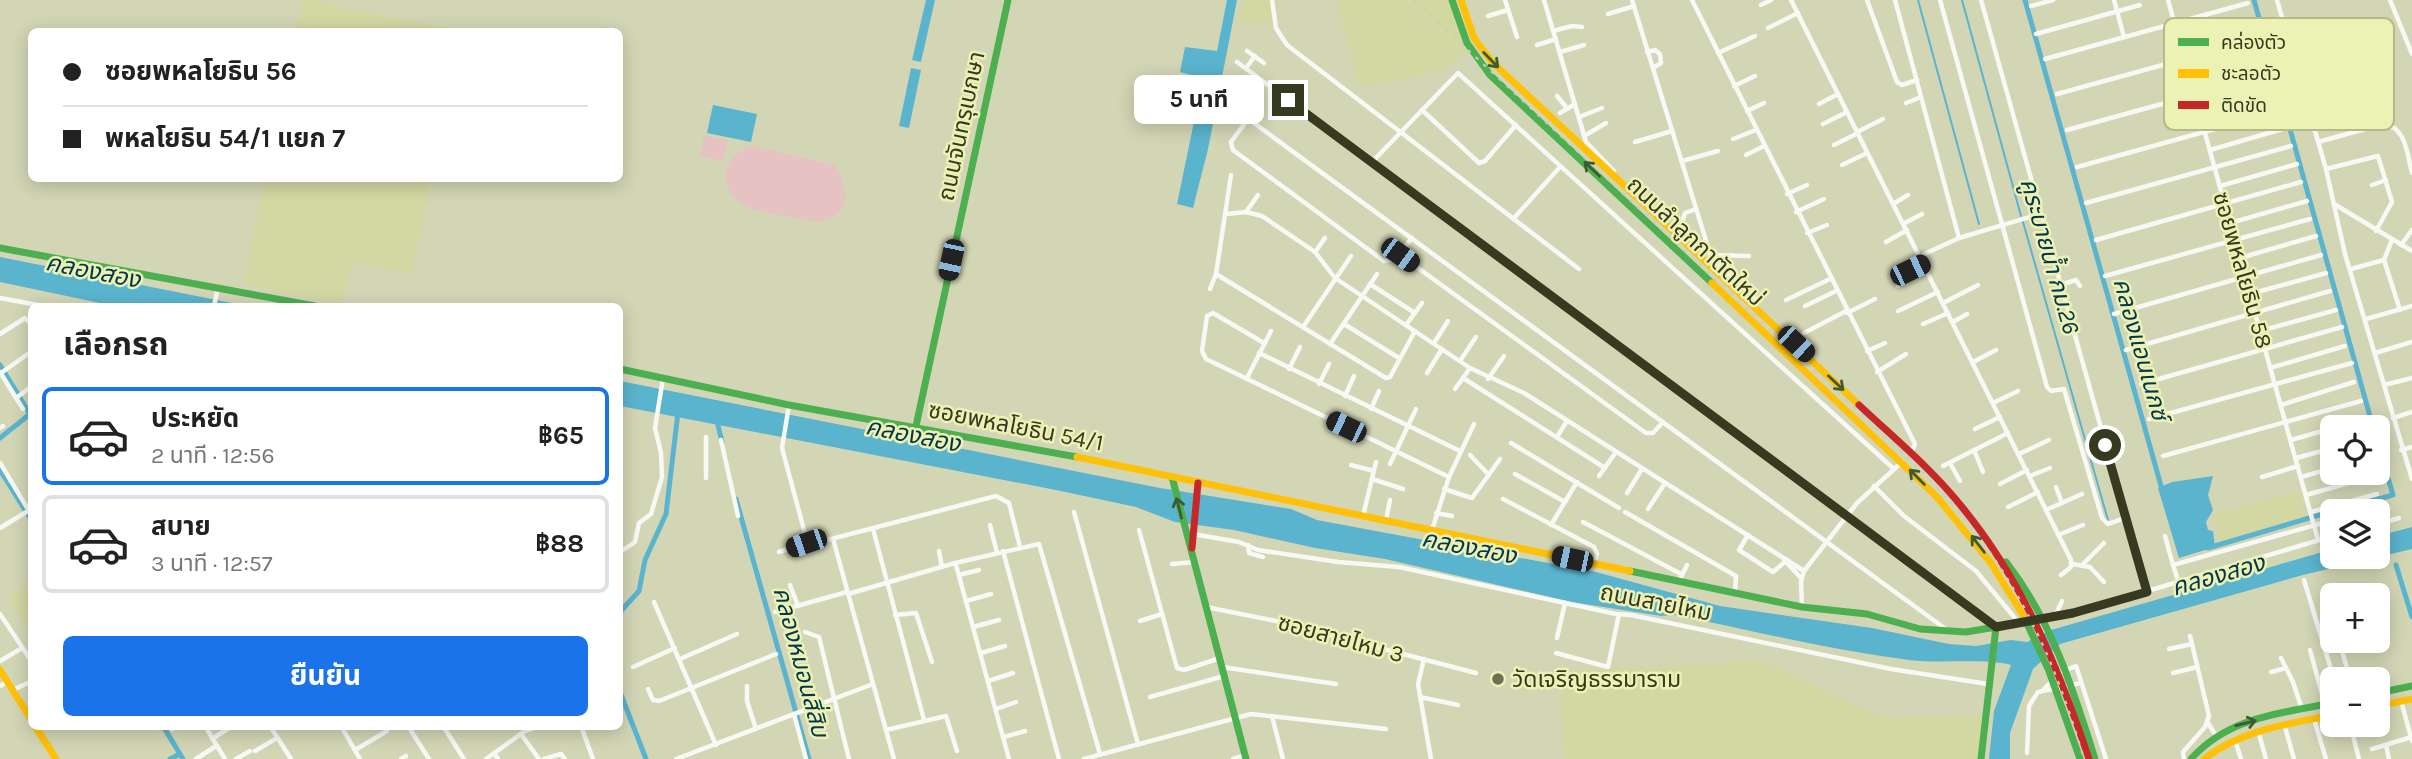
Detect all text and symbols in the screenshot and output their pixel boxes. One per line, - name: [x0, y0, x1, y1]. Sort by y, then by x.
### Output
- legend: [2164, 18, 2394, 130]
- text: คล่องตัว: [2221, 31, 2286, 54]
- street label: ถนนจันทรุเบกษา: [932, 49, 990, 203]
- one-way arrow: [1482, 51, 1499, 68]
- text: ซอยพหลโยธิน 56: [105, 56, 297, 87]
- text: ชะลอตัว: [2221, 63, 2281, 85]
- callout: 5 นาที: [1134, 76, 1264, 124]
- route end: [1272, 84, 1304, 116]
- text: 5 นาที: [1170, 86, 1228, 113]
- text: ติดขัด: [2221, 95, 2267, 117]
- text: พหลโยธิน 54/1 แยก 7: [105, 123, 345, 154]
- one-way arrow: [1584, 161, 1601, 178]
- street label: ถนนลำลูกกาตัดใหม่: [1621, 171, 1770, 313]
- water label: คูระบายน้ำ กม.26: [2013, 174, 2089, 338]
- street label: ซอยพหลโยธิน 58: [2207, 189, 2278, 351]
- car: [1377, 234, 1424, 276]
- car: [937, 237, 966, 283]
- water label: คลองสอง: [43, 248, 144, 294]
- car: [1887, 251, 1934, 289]
- water label: คลองแอนเนกซ์: [2107, 275, 2176, 428]
- car: [1774, 322, 1819, 366]
- text: เลือกรถ: [63, 326, 168, 363]
- one-way arrow: [1827, 374, 1844, 391]
- street label: ซอยพหลโยธิน 54/1: [926, 396, 1106, 457]
- text: ประหยัด: [151, 403, 239, 434]
- icon: car: [67, 405, 130, 468]
- car: [1323, 408, 1370, 446]
- water label: คลองสอง: [863, 412, 964, 458]
- map controls: [2320, 415, 2390, 737]
- button: locate: [2320, 415, 2390, 485]
- text: ฿65: [538, 420, 584, 451]
- route start: [2089, 429, 2121, 461]
- text: 2 นาที · 12:56: [151, 442, 275, 469]
- one-way arrow: [1909, 468, 1926, 485]
- one-way arrow: [1172, 497, 1185, 520]
- button: layers: [2320, 499, 2390, 569]
- text: สบาย: [151, 511, 211, 542]
- icon: car: [67, 513, 130, 576]
- water label: คลองสอง: [1419, 524, 1520, 570]
- car: [783, 526, 830, 560]
- text: ฿88: [535, 528, 584, 559]
- one-way arrow: [1970, 536, 1985, 554]
- car: [1550, 544, 1595, 574]
- water label: คลองสอง: [2168, 548, 2269, 602]
- text: 3 นาที · 12:57: [151, 550, 273, 577]
- street label: ถนนสายไหม: [1598, 578, 1714, 627]
- water label: คลองหมอนสี่สิบ: [767, 583, 838, 742]
- button: +: [2320, 583, 2390, 653]
- street label: ซอยสายไหม 3: [1275, 609, 1407, 668]
- button: ยืนยัน: [63, 636, 588, 716]
- place label: วัดเจริญธรรมาราม: [1512, 666, 1681, 693]
- button: −: [2320, 667, 2390, 737]
- marker: วัดเจริญธรรมาราม: [1490, 671, 1506, 687]
- one-way arrow: [2234, 716, 2257, 729]

